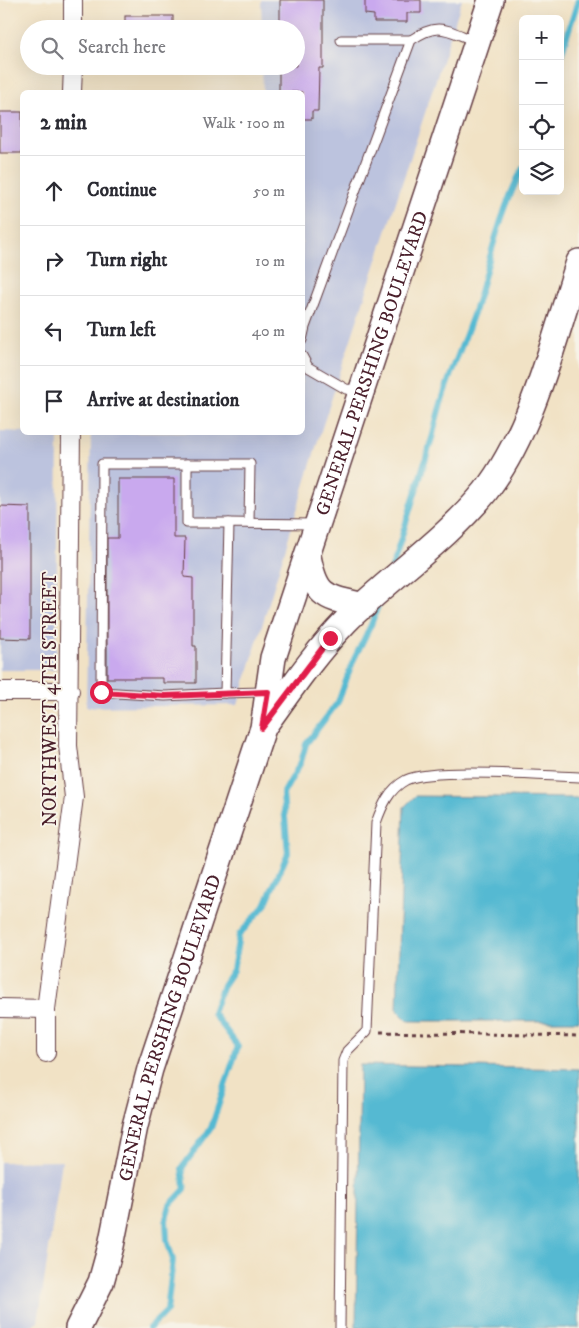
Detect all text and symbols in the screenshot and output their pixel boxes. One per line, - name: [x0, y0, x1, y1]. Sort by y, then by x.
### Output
- map controls: [519, 15, 564, 195]
- button: +: [519, 15, 564, 60]
- search box: [20, 20, 305, 75]
- icon: search: [38, 34, 66, 62]
- text: Search here: [78, 36, 166, 59]
- button: −: [519, 60, 564, 105]
- button: locate: [519, 105, 564, 150]
- text: 2 min: [40, 110, 87, 136]
- text: Walk · 100 m: [203, 113, 285, 133]
- button: layers: [519, 150, 564, 195]
- icon: ahead: [40, 177, 68, 205]
- text: Continue: [87, 179, 157, 202]
- text: 50 m: [253, 181, 285, 201]
- street label: GENERAL PERSHING BOULEVARD: [311, 208, 433, 519]
- icon: right: [40, 247, 68, 275]
- text: Turn right: [87, 249, 167, 272]
- text: 10 m: [255, 251, 285, 271]
- icon: left: [40, 317, 68, 345]
- text: Turn left: [87, 319, 156, 342]
- text: 40 m: [252, 321, 285, 341]
- icon: arrive: [40, 387, 68, 415]
- text: Arrive at destination: [87, 389, 239, 412]
- street label: NORTHWEST 4TH STREET: [39, 571, 62, 826]
- route end: [319, 627, 342, 650]
- route start: [90, 681, 113, 704]
- street label: GENERAL PERSHING BOULEVARD: [114, 872, 227, 1183]

